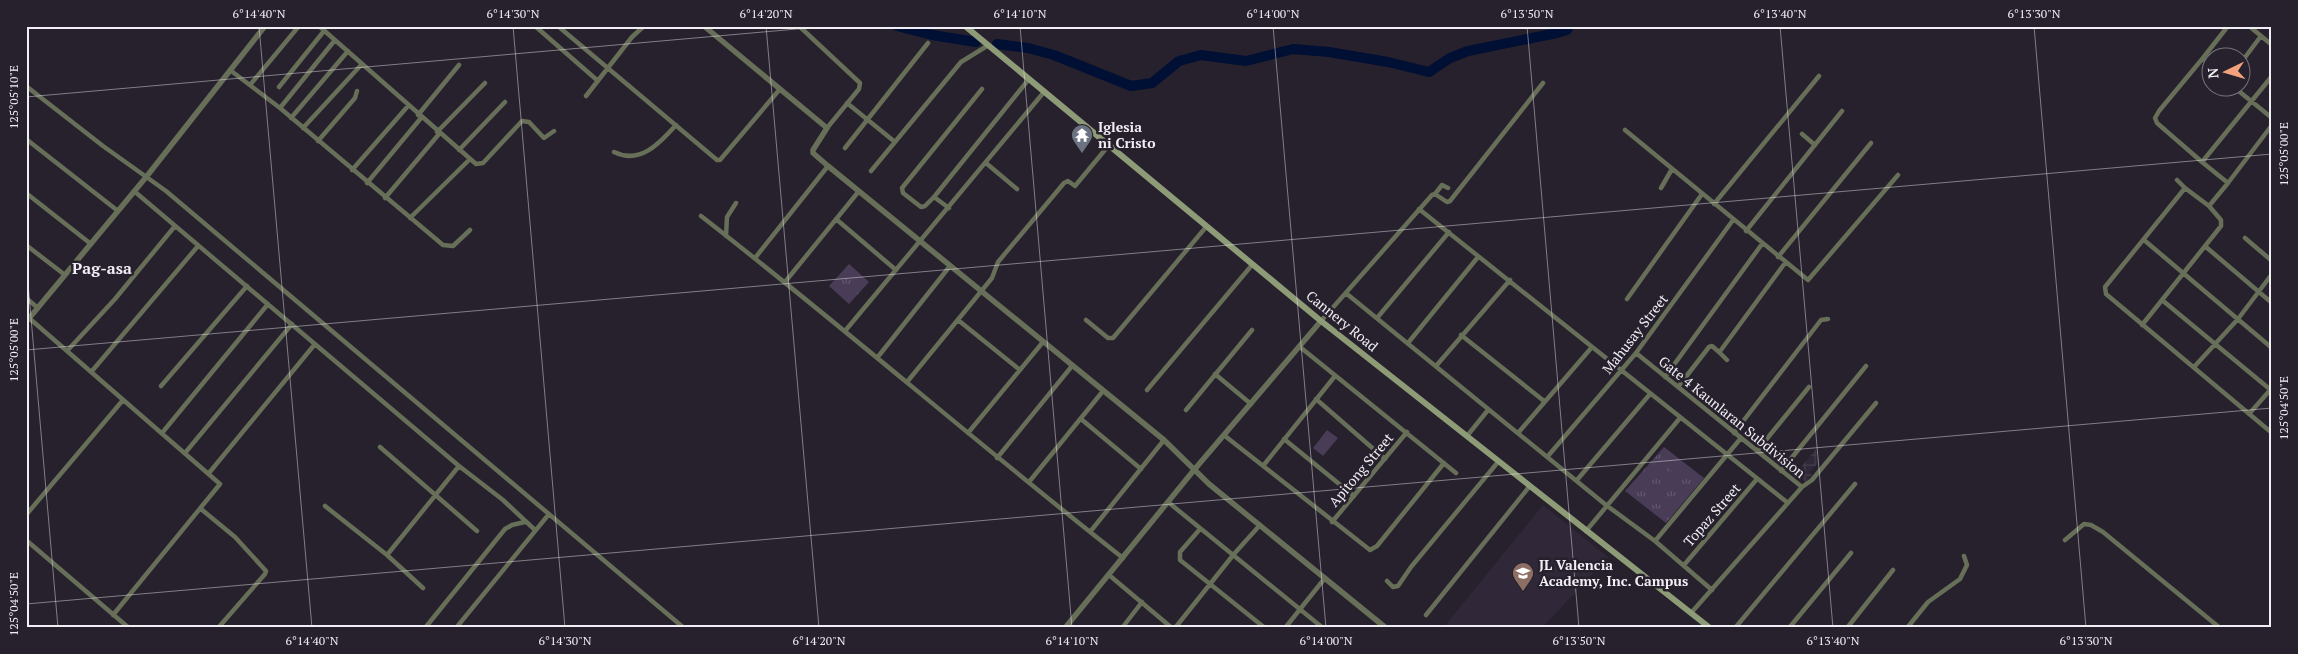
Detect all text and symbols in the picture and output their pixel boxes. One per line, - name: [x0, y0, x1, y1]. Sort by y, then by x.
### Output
- text: 6°14'40"N: [232, 6, 286, 21]
- text: 6°14'30"N: [486, 6, 540, 21]
- text: 6°14'20"N: [739, 6, 793, 21]
- text: 6°14'10"N: [993, 6, 1047, 21]
- text: 6°14'00"N: [1246, 6, 1300, 21]
- text: 6°13'50"N: [1500, 6, 1554, 21]
- text: 6°13'40"N: [1753, 6, 1807, 21]
- text: 6°13'30"N: [2007, 6, 2061, 21]
- north arrow: [2200, 48, 2250, 98]
- text: 125°05'10"E: [6, 65, 21, 129]
- text: N: [2203, 67, 2222, 79]
- place label: Iglesia ni Cristo: [1098, 117, 1155, 152]
- text: 125°05'00"E: [2276, 122, 2291, 186]
- temple icon: Iglesia ni Cristo: [1070, 123, 1094, 154]
- district label: Pag-asa: [72, 257, 132, 279]
- street label: Cannery Road: [1302, 286, 1382, 356]
- street label: Mahusay Street: [1597, 289, 1672, 378]
- text: 125°05'00"E: [6, 318, 21, 382]
- street label: Gate 4 Kaunlaran Subdivision: [1655, 351, 1810, 482]
- text: 125°04'50"E: [2276, 376, 2291, 440]
- street label: Apitong Street: [1324, 428, 1398, 511]
- street label: Topaz Street: [1679, 478, 1745, 550]
- place label: JL Valencia Academy, Inc. Campus: [1539, 555, 1688, 590]
- school or university icon: JL Valencia Academy, Inc. Campus: [1511, 561, 1535, 592]
- text: 125°04'50"E: [6, 572, 21, 636]
- text: 6°14'40"N: [285, 633, 339, 648]
- text: 6°14'30"N: [538, 633, 592, 648]
- text: 6°14'20"N: [792, 633, 846, 648]
- text: 6°14'10"N: [1045, 633, 1099, 648]
- text: 6°14'00"N: [1299, 633, 1353, 648]
- text: 6°13'50"N: [1552, 633, 1606, 648]
- text: 6°13'40"N: [1806, 633, 1860, 648]
- text: 6°13'30"N: [2059, 633, 2113, 648]

